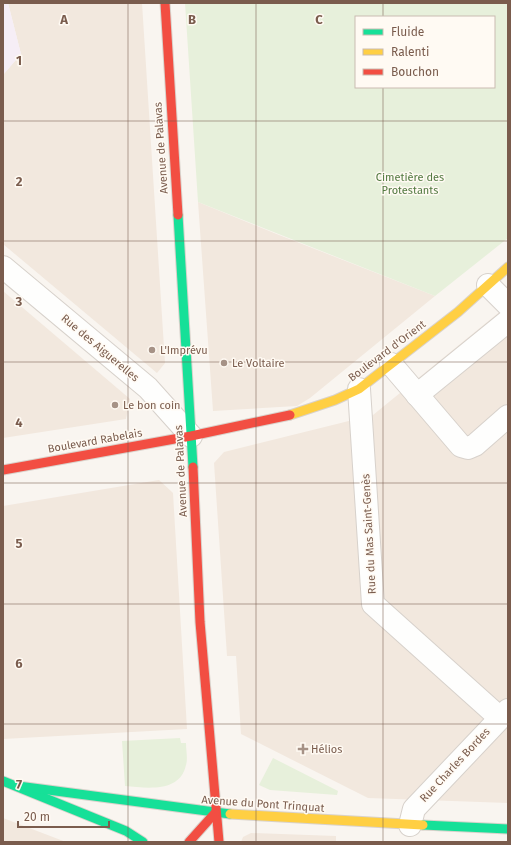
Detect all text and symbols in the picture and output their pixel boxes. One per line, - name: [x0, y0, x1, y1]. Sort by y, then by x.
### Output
- text: A: [59, 12, 68, 27]
- text: B: [188, 12, 196, 27]
- text: C: [315, 12, 323, 27]
- legend: [355, 16, 495, 88]
- text: Fluide: [391, 25, 424, 39]
- text: Ralenti: [391, 45, 429, 59]
- text: 1: [16, 53, 22, 68]
- text: Bouchon: [391, 65, 439, 79]
- street label: Avenue de Palavas: [151, 102, 171, 194]
- park label: Cimetière des Protestants: [376, 171, 444, 197]
- text: 2: [16, 174, 23, 189]
- text: 3: [15, 294, 23, 309]
- street label: Rue des Aiguerelles: [59, 312, 141, 384]
- street label: Boulevard d'Orient: [346, 318, 428, 384]
- place label: L'Imprévu: [160, 344, 208, 357]
- marker: L'Imprévu: [147, 345, 157, 355]
- place label: Le Voltaire: [232, 357, 285, 370]
- marker: Le Voltaire: [219, 358, 229, 368]
- place label: Le bon coin: [123, 399, 180, 412]
- marker: Le bon coin: [110, 400, 120, 410]
- text: 4: [15, 415, 23, 430]
- street label: Avenue de Palavas: [172, 425, 190, 517]
- street label: Boulevard Rabelais: [47, 426, 143, 456]
- street label: Rue du Mas Saint-Genès: [359, 474, 379, 594]
- text: 5: [16, 536, 23, 551]
- text: 6: [15, 656, 23, 671]
- street label: Rue Charles Bordes: [417, 725, 493, 805]
- place label: Hélios: [311, 743, 342, 756]
- marker: Hélios: [298, 744, 308, 754]
- text: 7: [16, 777, 22, 792]
- street label: Avenue du Pont Trinquat: [201, 793, 325, 815]
- scale bar: [18, 803, 109, 829]
- text: 20 m: [24, 810, 50, 824]

